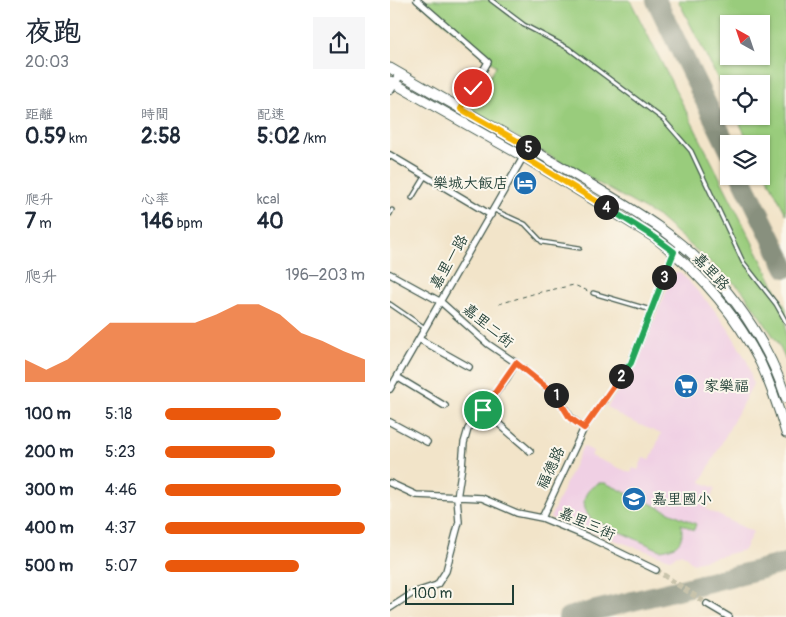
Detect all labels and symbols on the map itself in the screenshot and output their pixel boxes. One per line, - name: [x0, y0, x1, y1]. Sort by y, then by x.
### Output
- north arrow: [720, 15, 770, 65]
- pin: [452, 67, 494, 109]
- pin: 5: [516, 134, 540, 160]
- hotel icon: 樂城大飯店: [512, 170, 538, 196]
- place label: 樂城大飯店: [433, 174, 508, 193]
- pin: 4: [594, 194, 618, 220]
- street label: 嘉里一路: [426, 231, 472, 293]
- street label: 嘉里路: [689, 249, 733, 295]
- pin: 3: [652, 264, 676, 290]
- street label: 嘉里二街: [459, 300, 517, 352]
- pin: 2: [608, 364, 634, 388]
- supermarket icon: 家樂福: [673, 373, 699, 399]
- place label: 家樂福: [704, 377, 749, 396]
- pin: 1: [544, 382, 568, 408]
- pin: [462, 389, 504, 431]
- street label: 福德路: [533, 444, 569, 492]
- school or university icon: 嘉里國小: [621, 486, 647, 512]
- place label: 嘉里國小: [652, 490, 712, 509]
- street label: 嘉里三街: [556, 503, 618, 545]
- scale bar: [405, 582, 514, 605]

